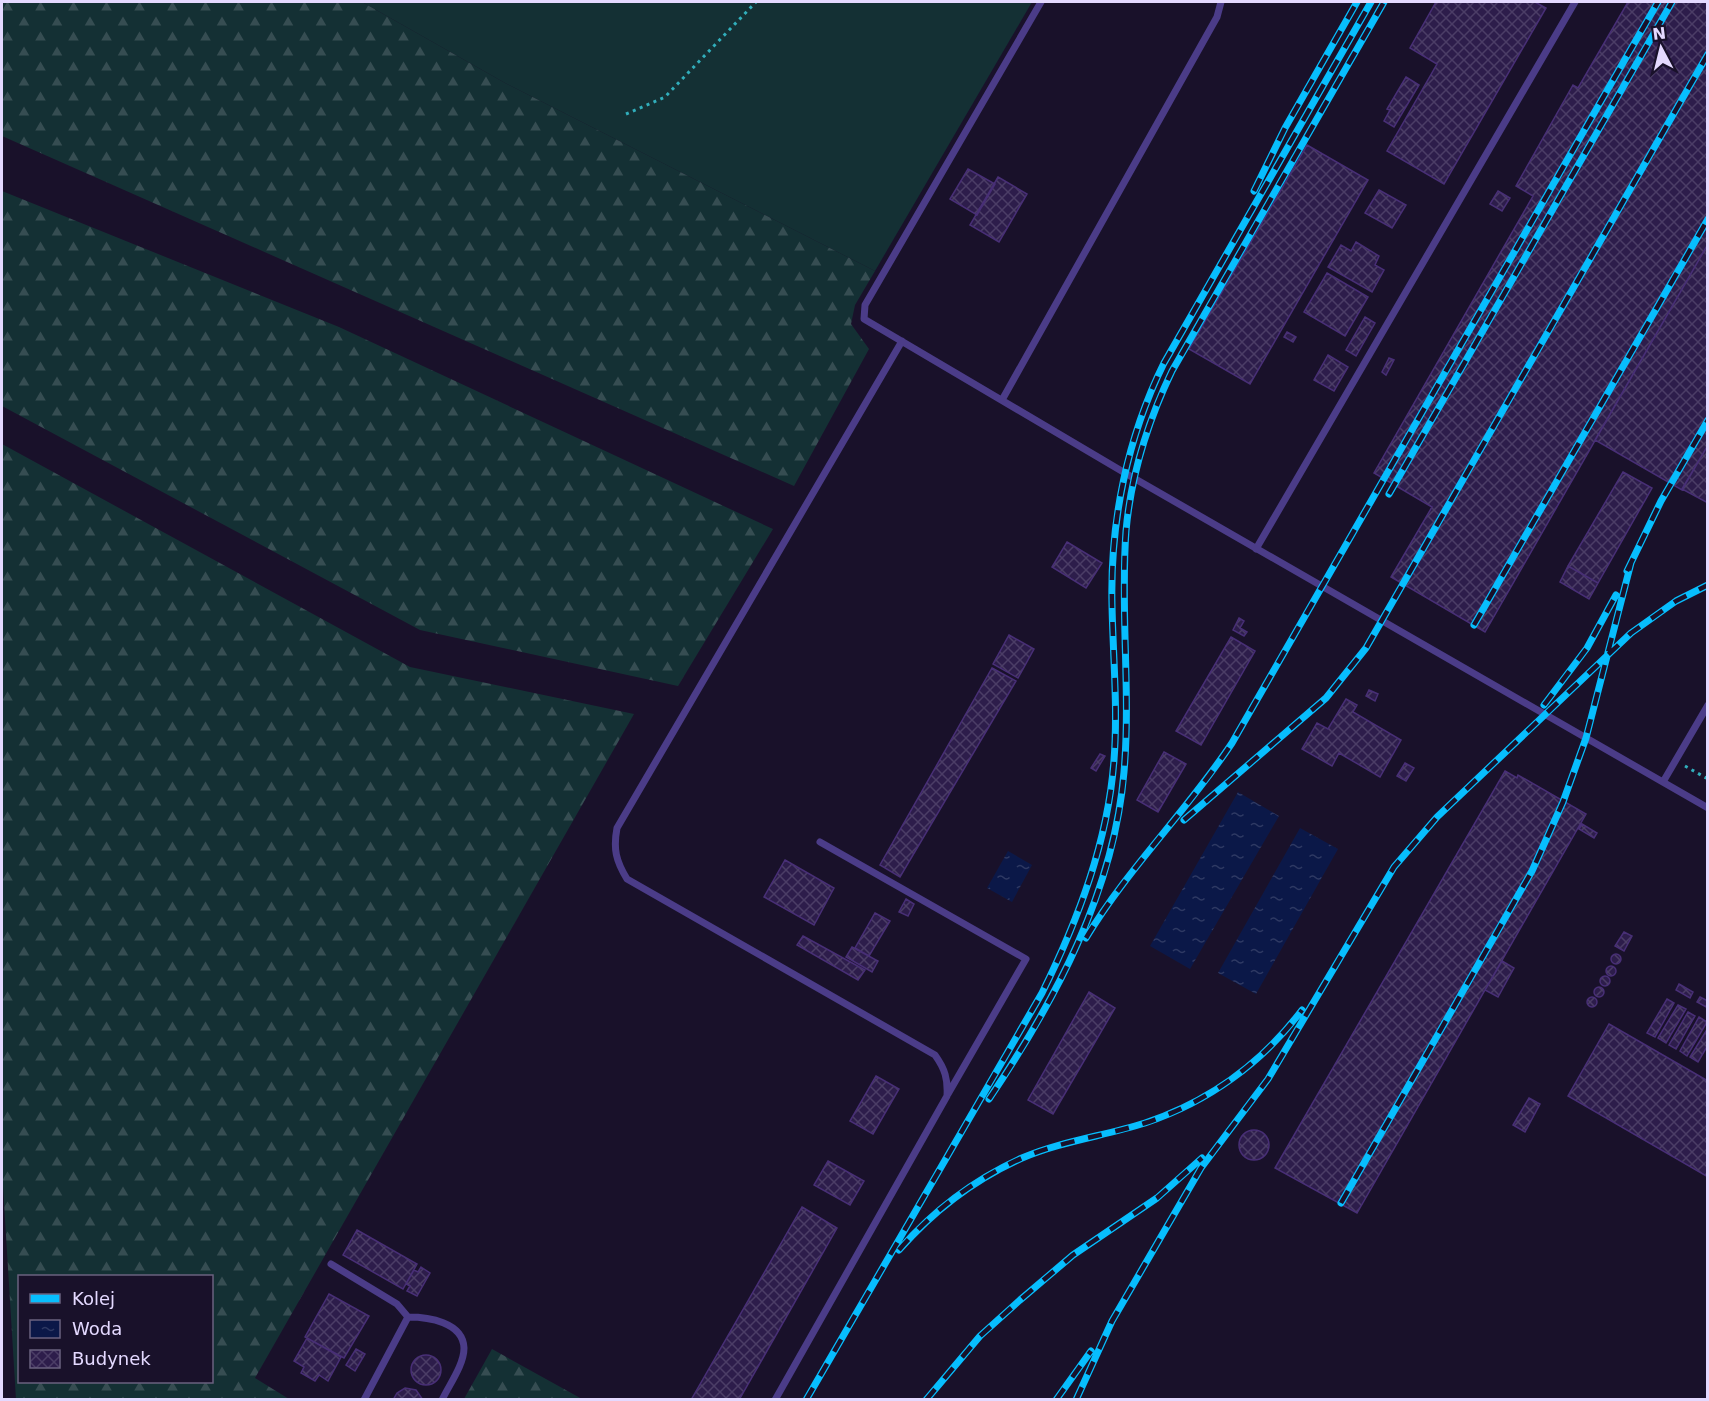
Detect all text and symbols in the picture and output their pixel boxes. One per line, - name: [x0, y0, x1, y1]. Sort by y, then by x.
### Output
- north arrow: [1631, 18, 1691, 78]
- text: N: [1651, 23, 1667, 44]
- legend: [18, 1275, 213, 1383]
- text: Kolej: [72, 1288, 115, 1309]
- text: Woda: [72, 1318, 122, 1339]
- text: Budynek: [72, 1348, 151, 1369]

